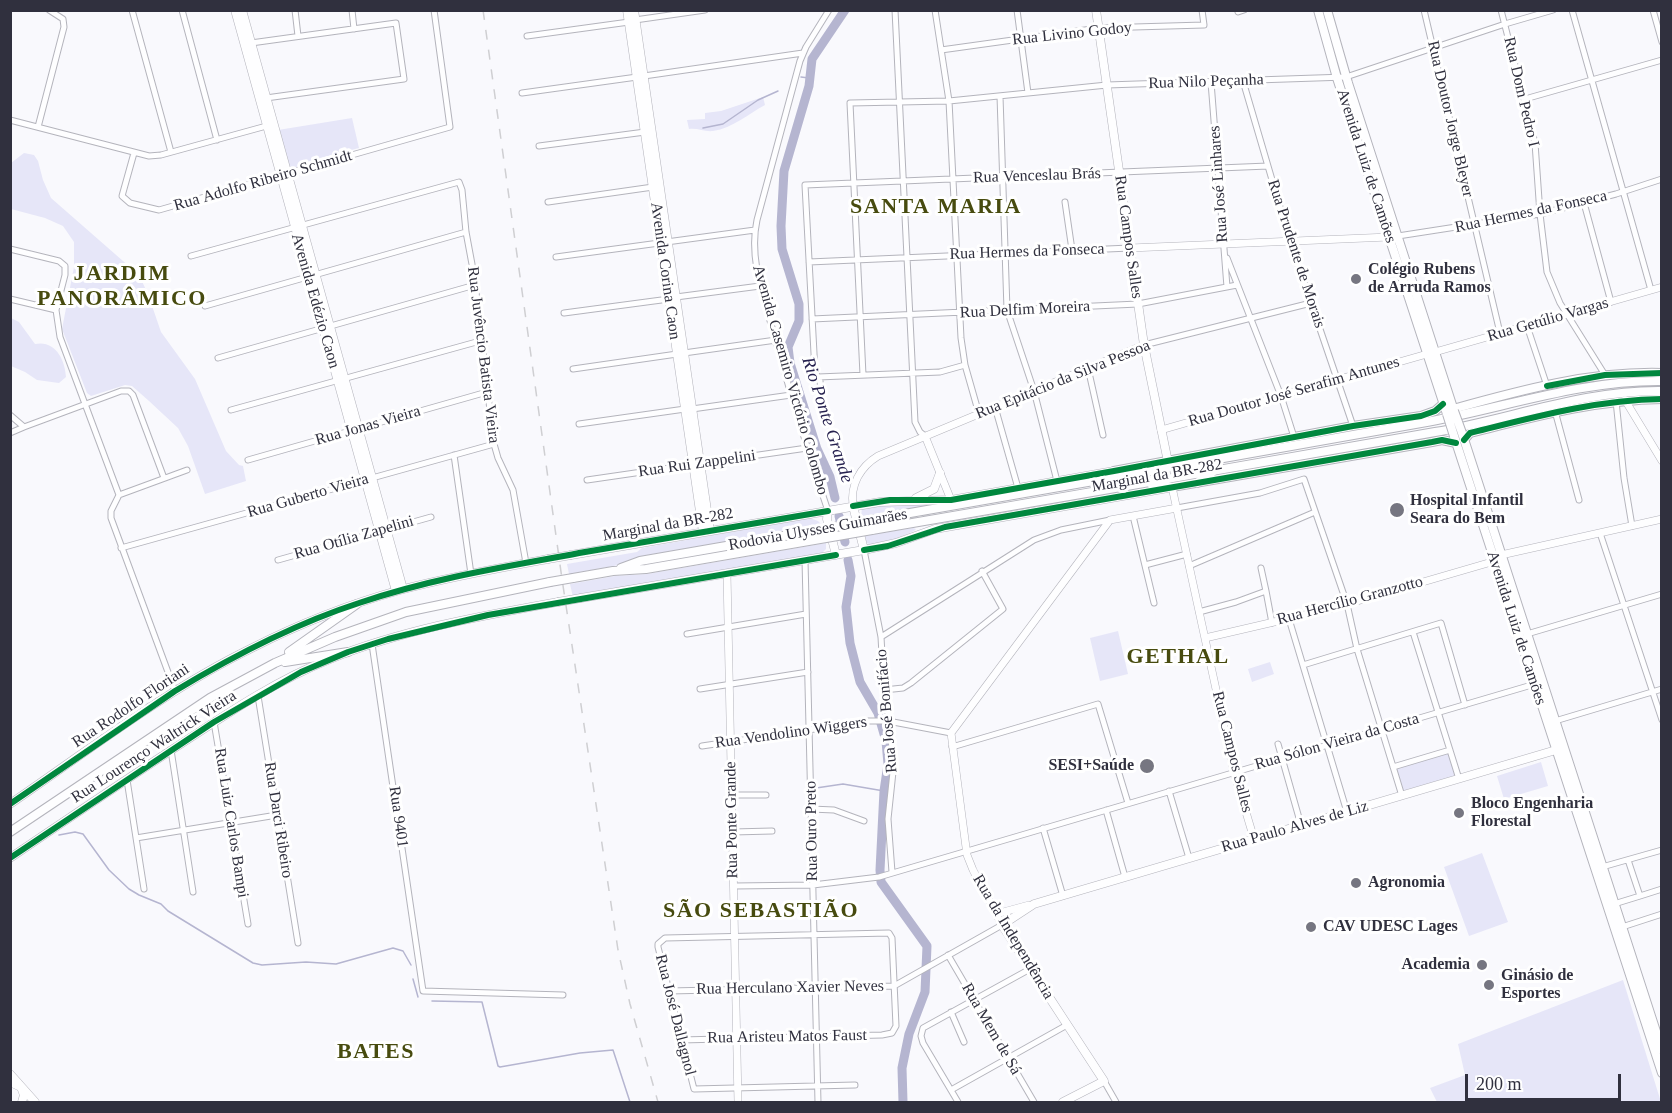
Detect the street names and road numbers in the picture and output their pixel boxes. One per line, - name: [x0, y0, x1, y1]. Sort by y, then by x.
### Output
- street label: Rua Livino Godoy: [1011, 18, 1133, 50]
- street label: Rua Dom Pedro I: [1499, 35, 1543, 149]
- street label: Rua Doutor Jorge Bleyer: [1423, 39, 1477, 199]
- street label: Rua Nilo Peçanha: [1148, 70, 1264, 94]
- street label: Avenida Luiz de Camões: [1332, 86, 1400, 246]
- street label: Rua José Linhares: [1205, 125, 1233, 243]
- street label: Rua Adolfo Ribeiro Schmidt: [172, 146, 354, 216]
- street label: Rua Venceslau Brás: [973, 164, 1101, 188]
- street label: Rua Campos Salles: [1110, 174, 1146, 300]
- street label: Rua Prudente de Morais: [1263, 177, 1329, 331]
- street label: Rua Hermes da Fonseca: [1453, 186, 1609, 238]
- street label: Avenida Corina Caon: [646, 201, 684, 341]
- street label: Avenida Edézio Caon: [287, 231, 343, 371]
- street label: Rua Hermes da Fonseca: [949, 240, 1105, 264]
- street label: Avenida Casemiro Victório Colombo: [748, 263, 832, 497]
- street label: Rua Juvêncio Batista Vieira: [463, 265, 503, 445]
- street label: Rua Getúlio Vargas: [1485, 294, 1611, 346]
- street label: Rua Delfim Moreira: [959, 297, 1091, 323]
- street label: Rua Epitácio da Silva Pessoa: [973, 336, 1153, 424]
- street label: Rua Doutor José Serafim Antunes: [1186, 353, 1402, 431]
- street label: Rua Jonas Vieira: [313, 402, 423, 450]
- street label: Rua Rui Zappelini: [637, 446, 757, 482]
- street label: Marginal da BR-282: [1090, 455, 1224, 497]
- street label: Rua Guberto Vieira: [245, 470, 371, 522]
- street label: Marginal da BR-282: [601, 504, 735, 546]
- street label: Rodovia Ulysses Guimarães: [727, 505, 909, 555]
- street label: Rua Otília Zapelini: [292, 512, 416, 564]
- street label: Avenida Luiz de Camões: [1482, 548, 1550, 708]
- street label: Rua Hercílio Granzotto: [1275, 572, 1425, 630]
- street label: Rua José Bonifácio: [872, 648, 902, 774]
- street label: Rua Rodolfo Floriani: [69, 660, 193, 752]
- street label: Rua Lourenço Waltrick Vieira: [68, 686, 240, 808]
- street label: Rua Campos Salles: [1208, 689, 1256, 815]
- street label: Rua Sólon Vieira da Costa: [1253, 709, 1421, 775]
- street label: Rua Vendolino Wiggers: [714, 713, 868, 753]
- street label: Rua Luiz Carlos Bampi: [210, 747, 252, 899]
- street label: Rua Darci Ribeiro: [259, 761, 297, 879]
- street label: Rua Ponte Grande: [721, 761, 743, 879]
- street label: Rua Ouro Preto: [802, 781, 822, 881]
- street label: Rua 9401: [384, 785, 412, 849]
- street label: Rua Paulo Alves de Liz: [1219, 797, 1371, 857]
- street label: Rua da Independência: [968, 871, 1058, 1003]
- street label: Rua José Dallagnol: [651, 952, 699, 1078]
- street label: Rua Herculano Xavier Neves: [696, 977, 884, 999]
- street label: Rua Mem de Sá: [957, 980, 1025, 1078]
- street label: Rua Aristeu Matos Faust: [707, 1026, 867, 1048]

